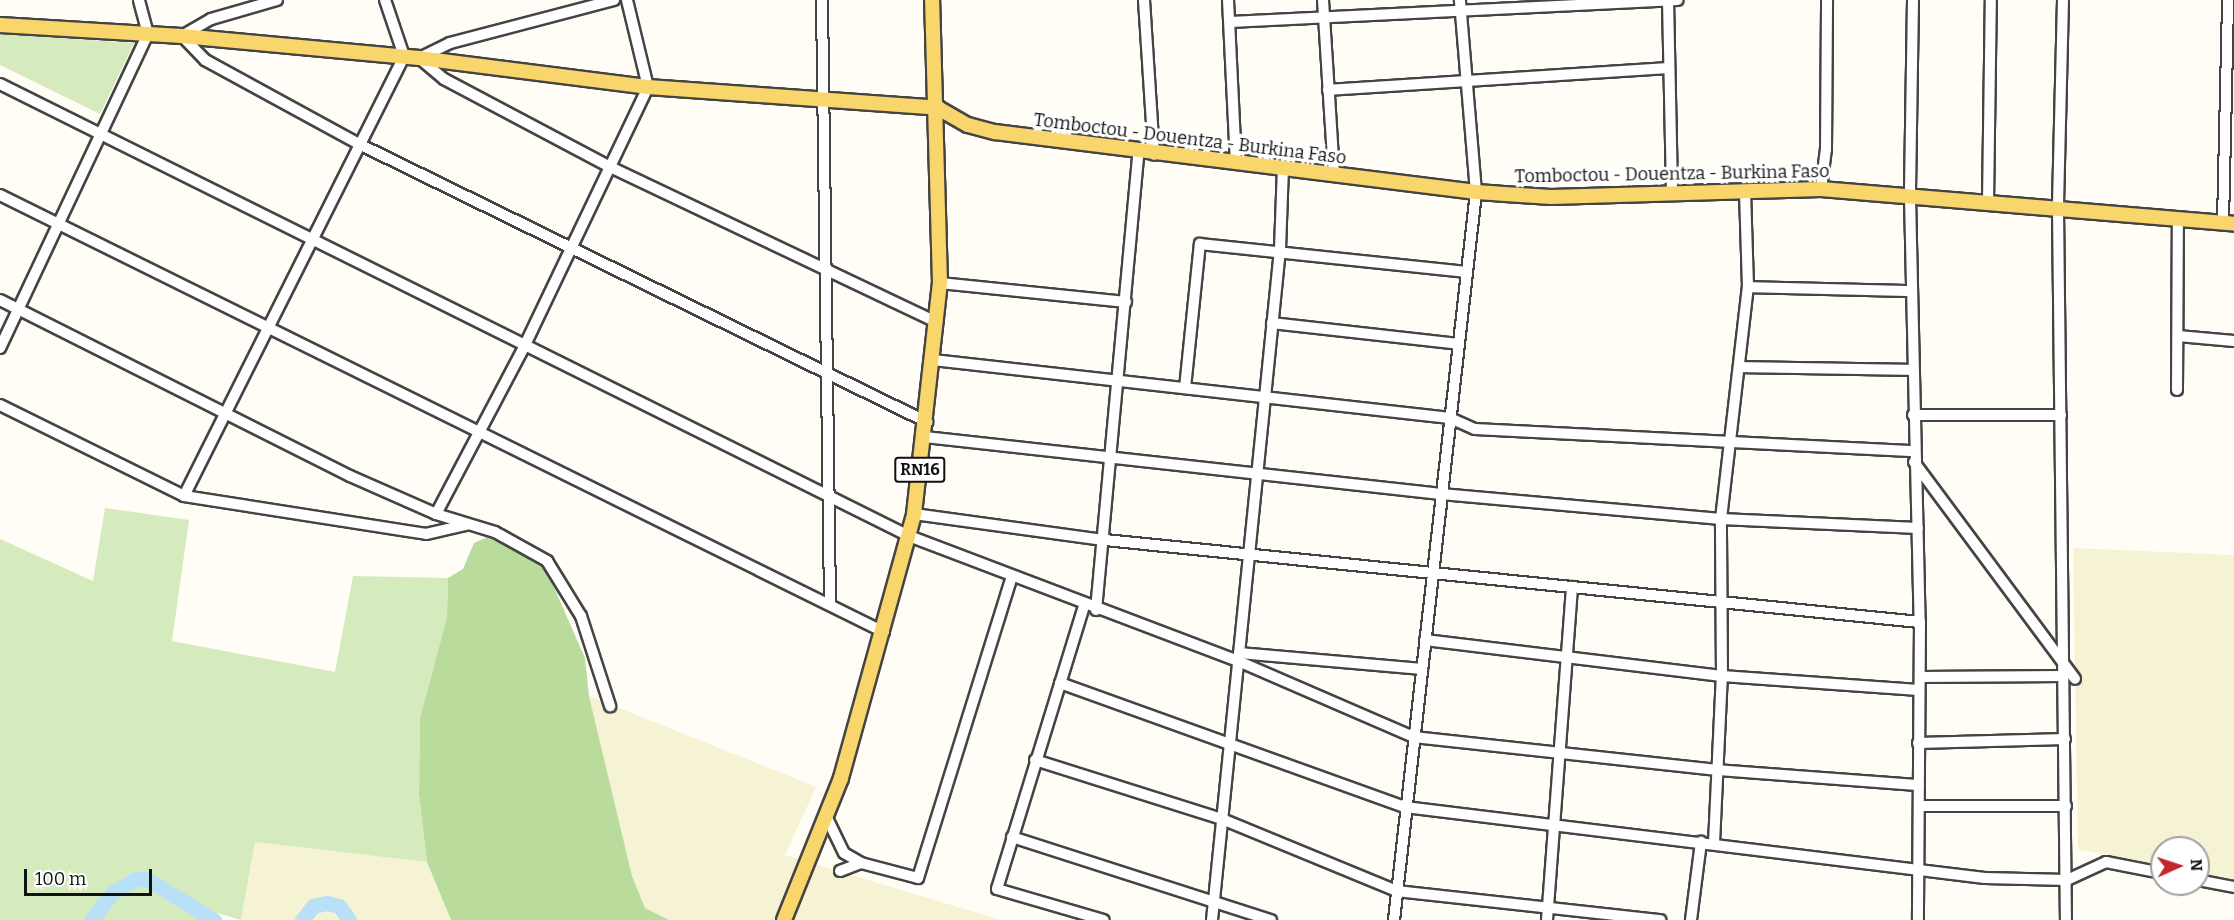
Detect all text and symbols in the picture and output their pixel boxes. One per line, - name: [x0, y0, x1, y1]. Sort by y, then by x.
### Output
- street label: Tomboctou - Douentza - Burkina Faso: [1032, 109, 1348, 169]
- street label: Tomboctou - Douentza - Burkina Faso: [1514, 160, 1830, 188]
- road number: RN16: [893, 457, 947, 483]
- north arrow: [2150, 836, 2210, 896]
- scale bar: [27, 857, 154, 895]
- text: N: [2187, 858, 2206, 872]
- text: 100 m: [35, 868, 86, 890]

